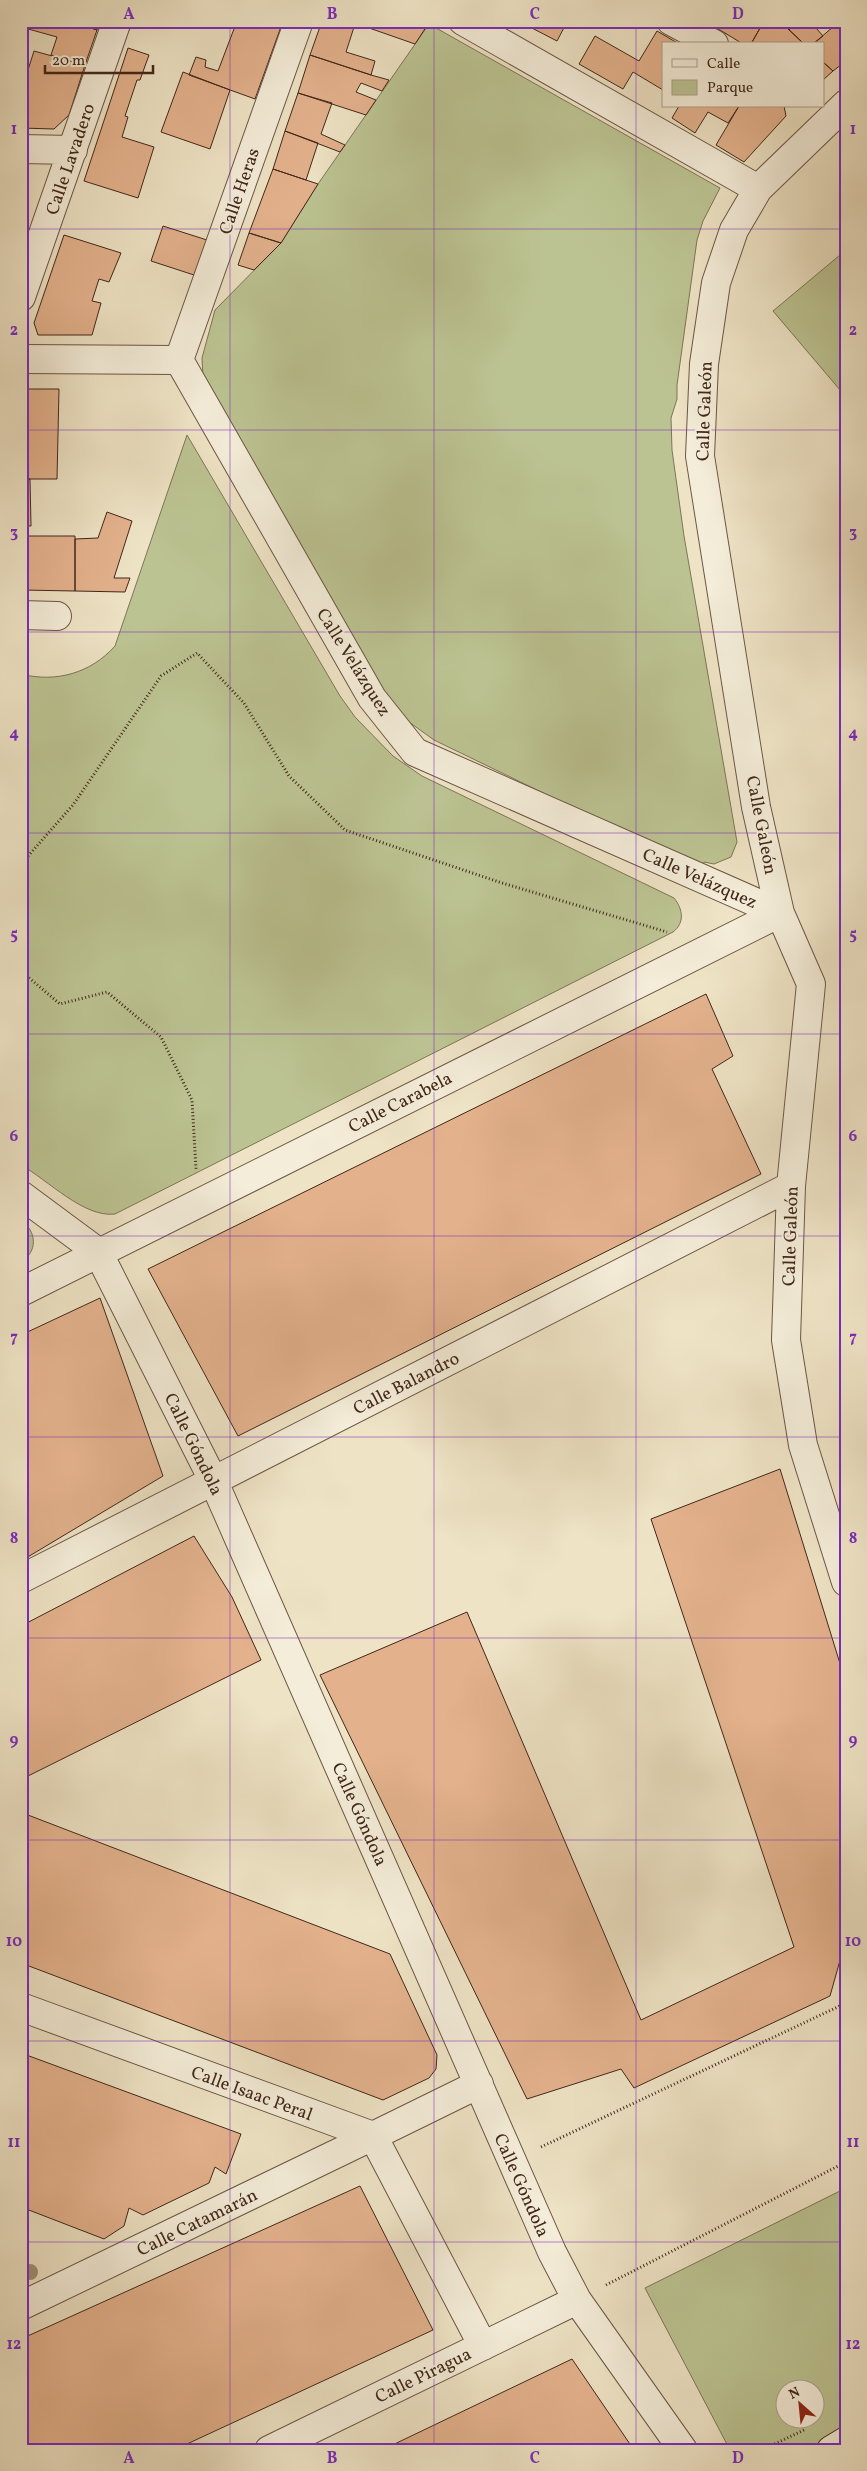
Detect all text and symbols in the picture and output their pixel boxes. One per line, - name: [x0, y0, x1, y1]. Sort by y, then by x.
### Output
- text: A: [123, 4, 135, 26]
- text: B: [327, 4, 338, 26]
- text: C: [530, 4, 540, 26]
- text: D: [732, 4, 744, 26]
- scale bar: [45, 42, 152, 74]
- legend: [662, 42, 824, 108]
- text: 20 m: [52, 51, 85, 72]
- text: Calle: [707, 54, 740, 75]
- text: Parque: [707, 78, 753, 99]
- street label: Calle Lavadero: [41, 100, 102, 219]
- text: 1: [11, 119, 17, 141]
- text: 1: [850, 119, 856, 141]
- street label: Calle Heras: [214, 145, 267, 238]
- text: 2: [10, 320, 18, 342]
- text: 2: [849, 320, 857, 342]
- street label: Calle Galeón: [691, 360, 720, 461]
- text: 3: [10, 522, 18, 544]
- text: 3: [849, 522, 857, 544]
- street label: Calle Velázquez: [310, 604, 396, 722]
- text: 4: [9, 723, 19, 745]
- text: 4: [848, 723, 858, 745]
- street label: Calle Galeón: [739, 774, 782, 877]
- street label: Calle Velázquez: [638, 843, 761, 916]
- text: 5: [10, 924, 18, 946]
- text: 5: [849, 924, 857, 946]
- street label: Calle Carabela: [344, 1066, 457, 1140]
- text: 6: [10, 1126, 19, 1148]
- text: 6: [849, 1126, 858, 1148]
- street label: Calle Galeón: [777, 1185, 806, 1286]
- text: 7: [10, 1327, 18, 1349]
- text: 7: [849, 1327, 857, 1349]
- street label: Calle Balandro: [349, 1347, 464, 1422]
- street label: Calle Góndola: [157, 1389, 228, 1500]
- text: 8: [10, 1528, 18, 1550]
- text: 8: [849, 1528, 857, 1550]
- text: 9: [10, 1730, 19, 1752]
- text: 9: [849, 1730, 858, 1752]
- street label: Calle Góndola: [325, 1759, 393, 1870]
- text: 10: [6, 1931, 22, 1953]
- text: 10: [845, 1931, 861, 1953]
- street label: Calle Isaac Peral: [187, 2061, 316, 2128]
- street label: Calle Góndola: [487, 2130, 555, 2241]
- text: 11: [8, 2132, 20, 2154]
- text: 11: [847, 2132, 859, 2154]
- street label: Calle Catamarán: [133, 2183, 262, 2263]
- text: 12: [7, 2334, 21, 2356]
- text: 12: [846, 2334, 860, 2356]
- street label: Calle Piragua: [371, 2342, 476, 2410]
- north arrow: [774, 2378, 824, 2428]
- text: N: [786, 2383, 804, 2405]
- text: A: [123, 2448, 135, 2470]
- text: B: [327, 2448, 338, 2470]
- text: C: [530, 2448, 540, 2470]
- text: D: [732, 2448, 744, 2470]

